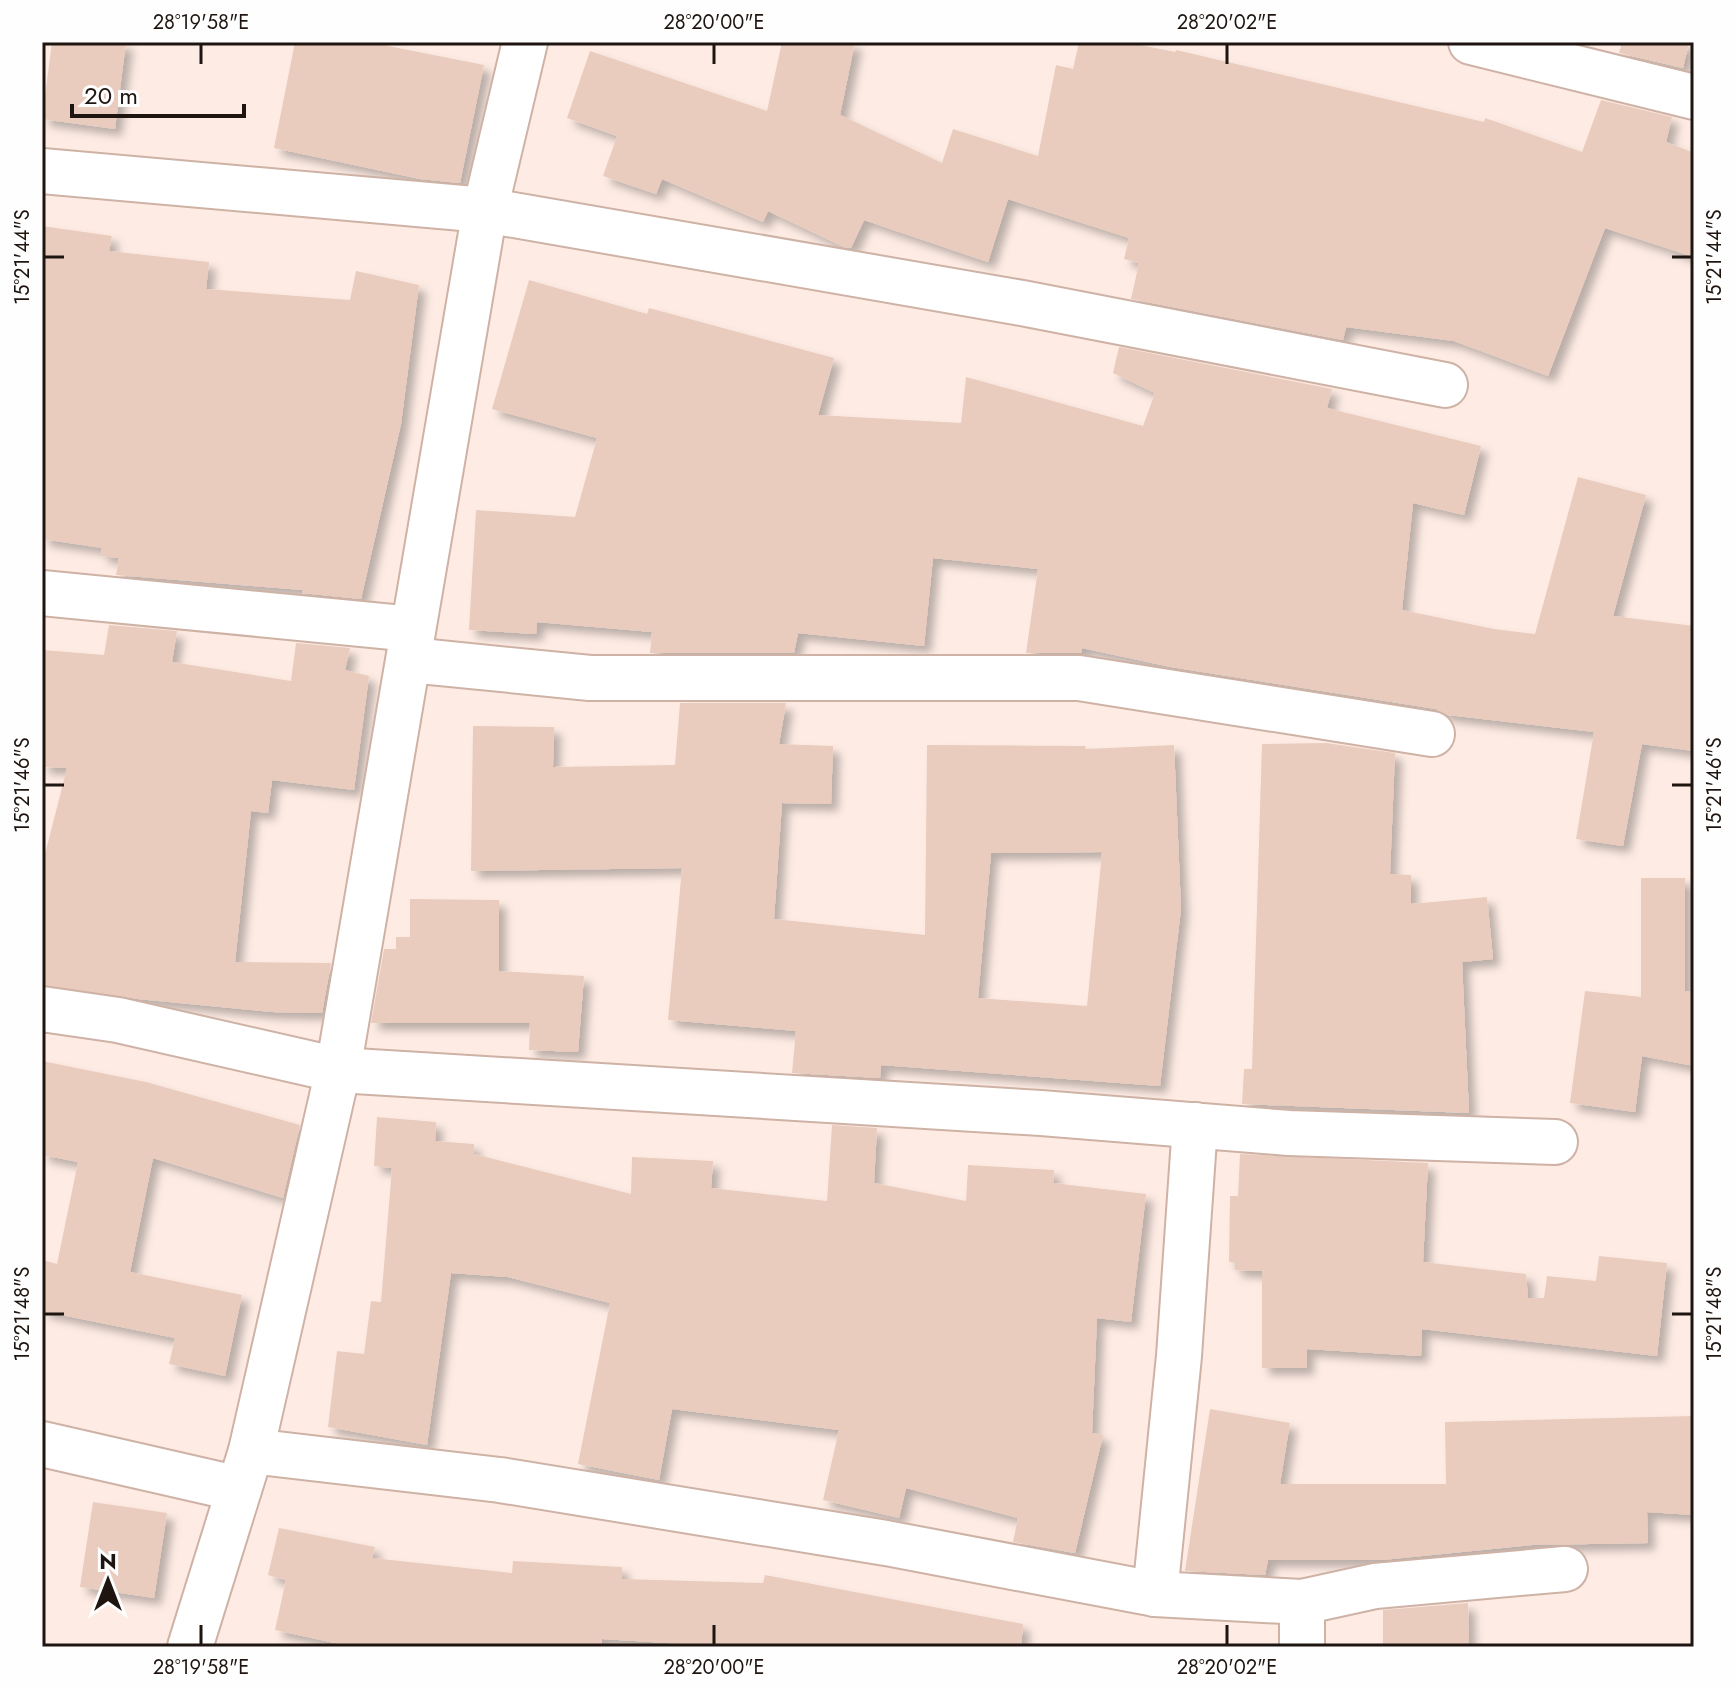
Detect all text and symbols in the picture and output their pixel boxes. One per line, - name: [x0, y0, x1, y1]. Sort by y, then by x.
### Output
- text: 28°19'58"E: [153, 8, 249, 37]
- text: 28°20'00"E: [663, 8, 765, 37]
- text: 28°20'02"E: [1177, 8, 1277, 37]
- scale bar: [72, 68, 244, 118]
- text: 20 m: [84, 78, 138, 113]
- text: 15°21'44"S: [8, 209, 37, 305]
- text: 15°21'44"S: [1700, 209, 1729, 305]
- text: 15°21'46"S: [8, 737, 37, 833]
- text: 15°21'46"S: [1700, 737, 1729, 833]
- text: 15°21'48"S: [8, 1267, 37, 1361]
- text: 15°21'48"S: [1700, 1267, 1729, 1361]
- north arrow: [68, 1541, 148, 1621]
- text: N: [99, 1545, 117, 1577]
- text: 28°19'58"E: [153, 1653, 249, 1682]
- text: 28°20'00"E: [663, 1653, 765, 1682]
- text: 28°20'02"E: [1177, 1653, 1277, 1682]

